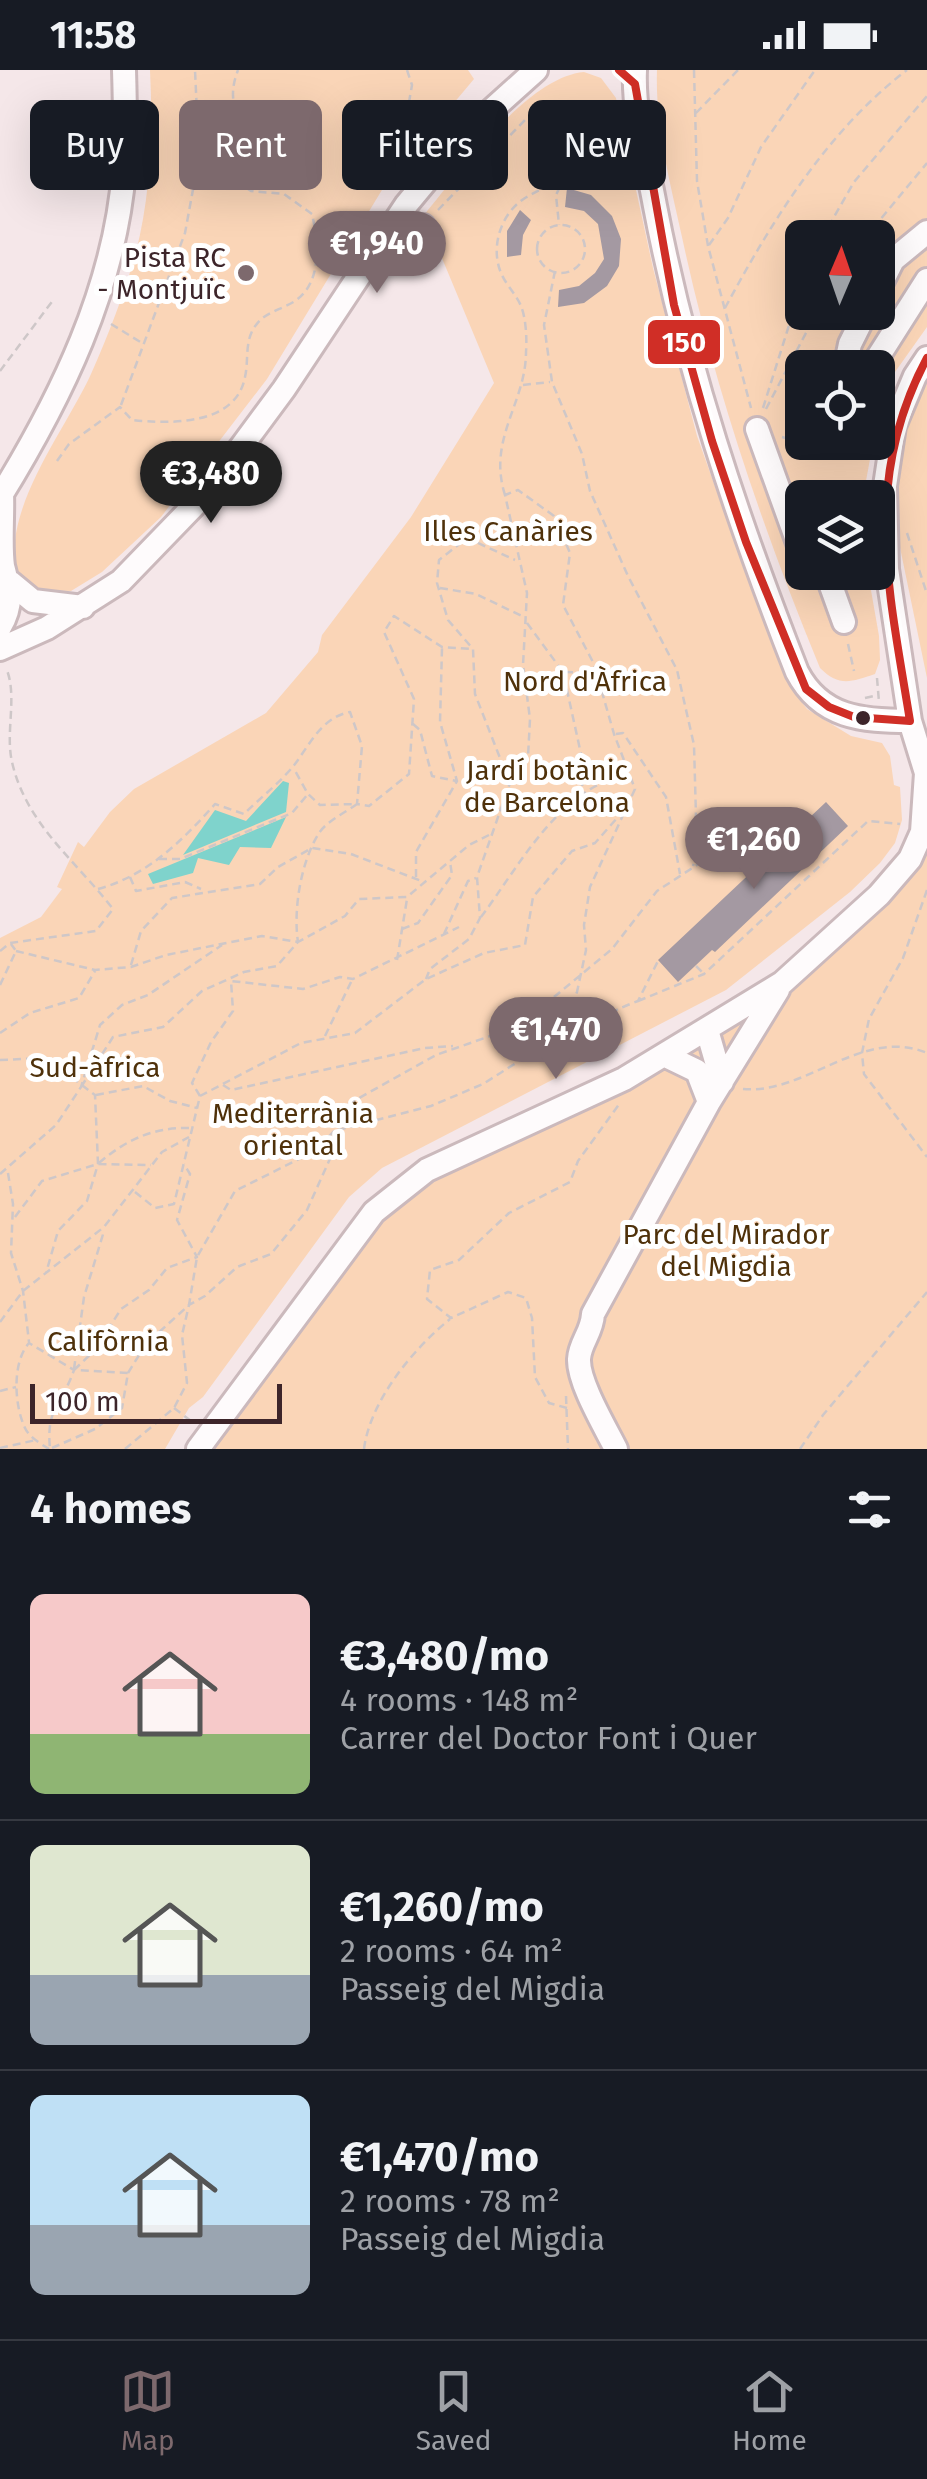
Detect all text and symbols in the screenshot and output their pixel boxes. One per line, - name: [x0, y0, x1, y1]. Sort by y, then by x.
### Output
- text: 11:58: [50, 12, 136, 58]
- chip: Buy: [30, 100, 159, 190]
- chip: Rent: [179, 100, 322, 190]
- chip: Filters: [342, 100, 508, 190]
- chip: New: [528, 100, 666, 190]
- pin: €1,940: [296, 211, 458, 296]
- north arrow: [785, 220, 895, 330]
- map controls: [785, 220, 895, 590]
- text: €1,940: [330, 224, 424, 262]
- place label: Pista RC - Montjuïc: [97, 241, 226, 306]
- marker: Pista RC - Montjuïc: [235, 262, 257, 284]
- line badge: 150: [646, 318, 722, 366]
- text: 150: [662, 326, 706, 359]
- button: locate: [785, 350, 895, 460]
- pin: €3,480: [130, 441, 292, 526]
- text: €3,480: [162, 454, 260, 492]
- button: layers: [785, 480, 895, 590]
- park label: Illes Canàries: [423, 515, 593, 548]
- park label: Nord d'Àfrica: [503, 665, 667, 698]
- unlabelled marker: [853, 708, 873, 728]
- park label: Jardí botànic de Barcelona: [464, 754, 630, 819]
- pin: €1,260: [673, 807, 835, 892]
- text: €1,260: [707, 820, 801, 858]
- pin: €1,470: [475, 997, 637, 1082]
- text: €1,470: [511, 1010, 601, 1048]
- park label: Sud-àfrica: [30, 1051, 160, 1084]
- park label: Mediterrània oriental: [212, 1097, 374, 1162]
- park label: Parc del Mirador del Migdia: [622, 1218, 830, 1283]
- park label: Califòrnia: [47, 1325, 169, 1358]
- scale bar: [30, 1379, 282, 1424]
- text: 100 m: [45, 1385, 120, 1418]
- icon: filters: [842, 1482, 897, 1537]
- text: 4 homes: [30, 1484, 191, 1534]
- text: €3,480/mo: [340, 1631, 549, 1681]
- icon: home: [110, 1634, 230, 1754]
- text: 4 rooms · 148 m²: [340, 1681, 578, 1719]
- text: Carrer del Doctor Font i Quer: [340, 1719, 757, 1757]
- text: €1,260/mo: [340, 1882, 544, 1932]
- icon: home: [110, 1885, 230, 2005]
- text: 2 rooms · 64 m²: [340, 1932, 563, 1970]
- text: Passeig del Migdia: [340, 1970, 605, 2008]
- text: €1,470/mo: [340, 2132, 539, 2182]
- icon: home: [110, 2135, 230, 2255]
- text: 2 rooms · 78 m²: [340, 2182, 560, 2220]
- text: Passeig del Migdia: [340, 2220, 605, 2258]
- tab: Map: [120, 2364, 175, 2457]
- tab: Saved: [416, 2364, 492, 2457]
- tab: Home: [732, 2364, 807, 2457]

